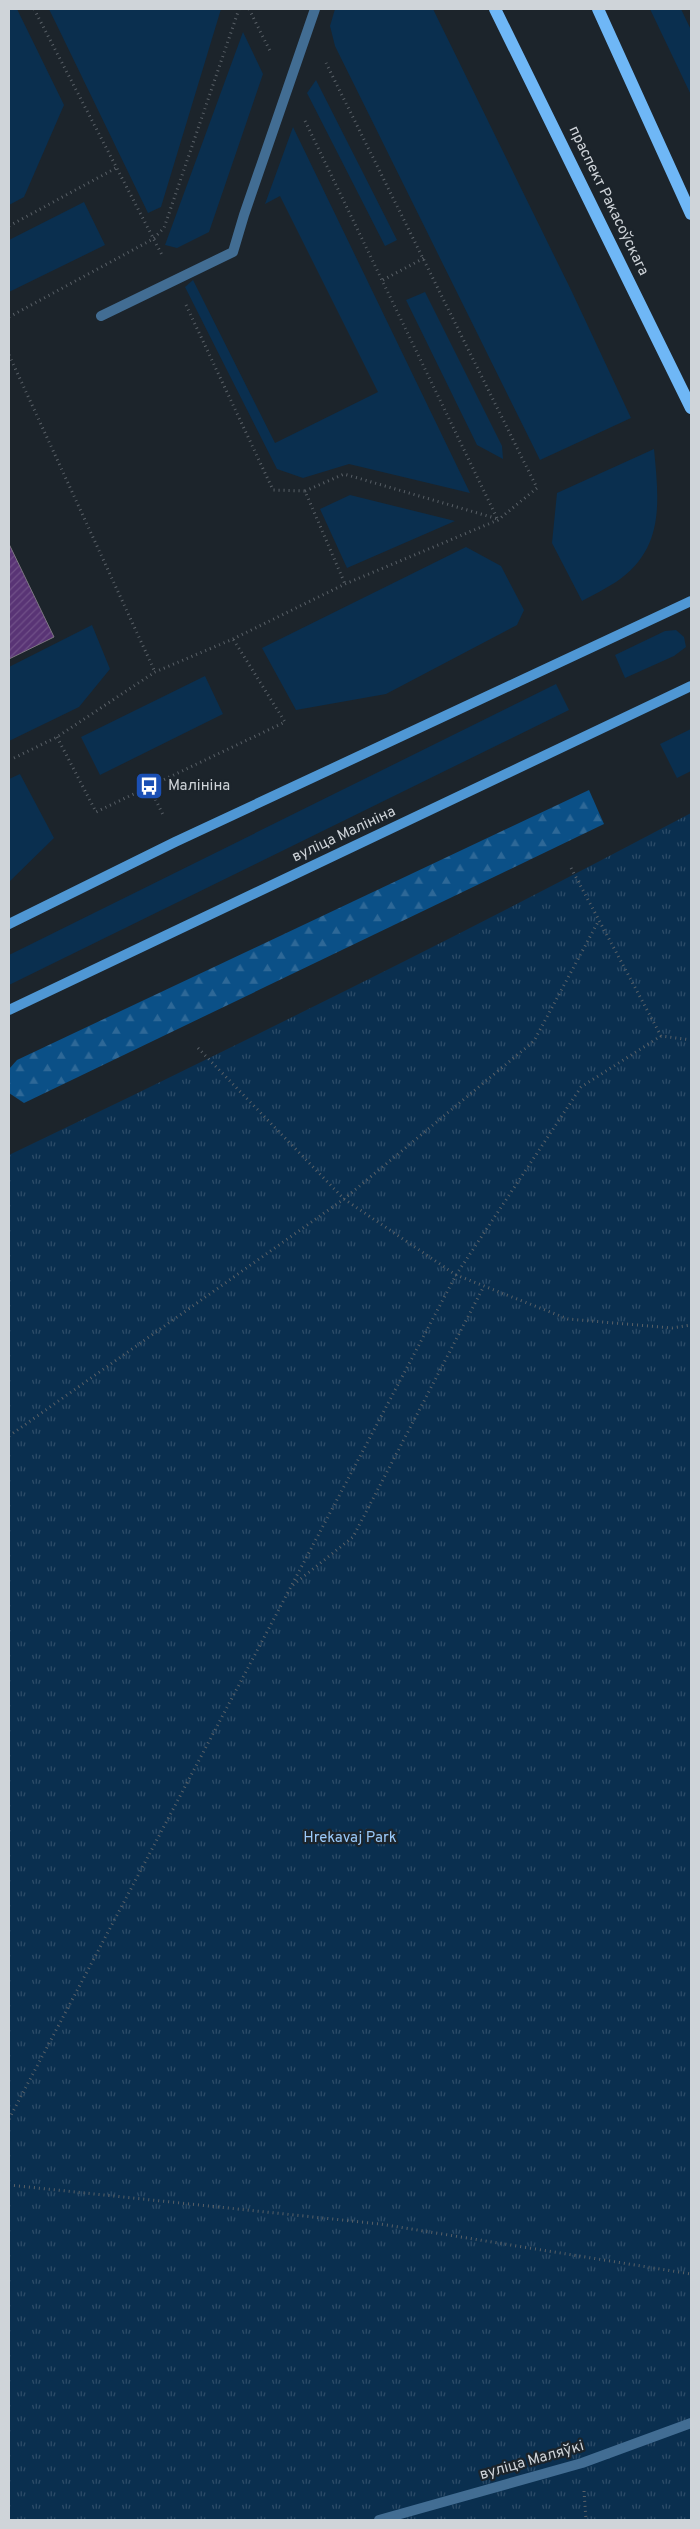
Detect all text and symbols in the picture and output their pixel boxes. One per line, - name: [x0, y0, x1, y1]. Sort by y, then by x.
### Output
- street label: праспект Ракасоўскага: [563, 123, 653, 279]
- bus stop icon: Малініна: [134, 771, 164, 801]
- place label: Малініна: [168, 777, 230, 796]
- street label: вуліца Малініна: [289, 803, 399, 867]
- park label: Hrekavaj Park: [303, 1829, 397, 1848]
- street label: вуліца Маляўкі: [478, 2437, 586, 2485]

